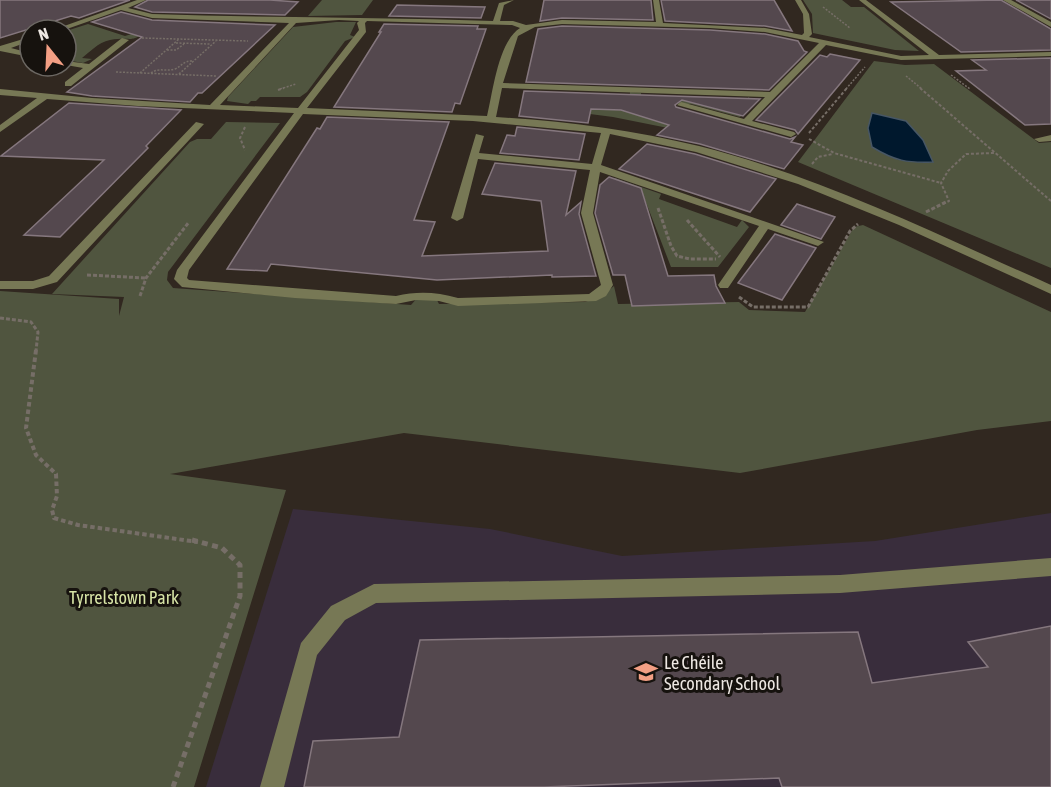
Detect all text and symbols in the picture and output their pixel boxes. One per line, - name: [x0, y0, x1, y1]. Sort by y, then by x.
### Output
- north arrow: [18, 18, 78, 78]
- text: N: [36, 24, 51, 44]
- park label: Tyrrelstown Park: [69, 587, 179, 608]
- place label: Le Chéile Secondary School: [664, 652, 780, 694]
- school or university icon: Le Chéile Secondary School: [633, 659, 659, 685]

